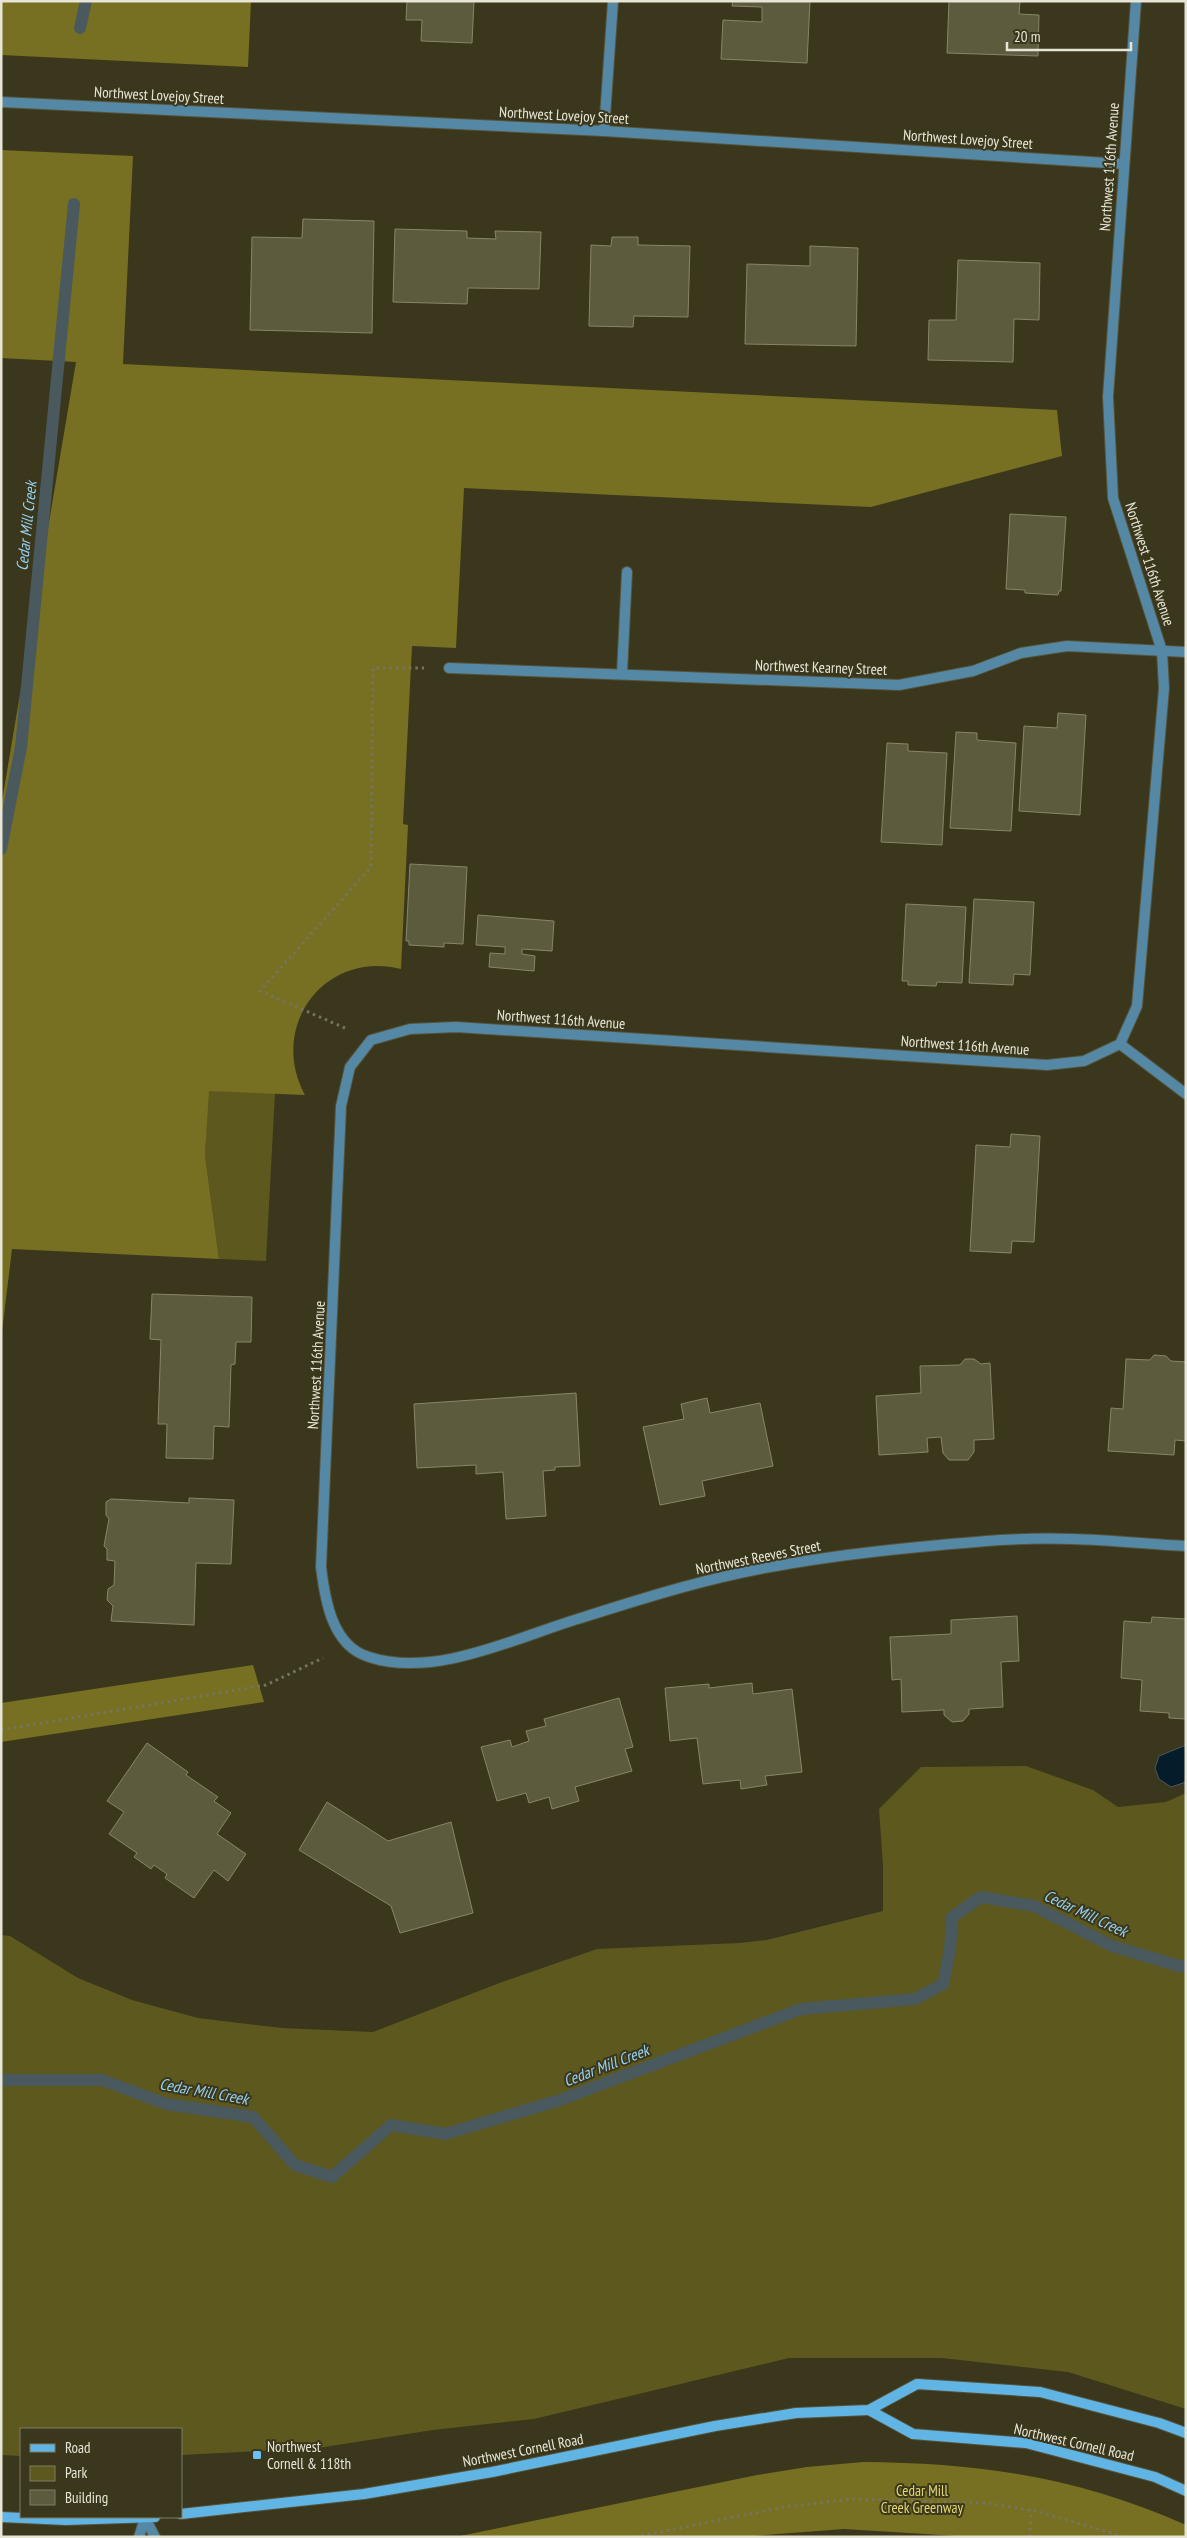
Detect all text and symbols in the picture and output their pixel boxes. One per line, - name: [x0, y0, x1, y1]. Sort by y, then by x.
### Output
- scale bar: [1007, 20, 1131, 52]
- text: 20 m: [1014, 27, 1040, 46]
- street label: Northwest Lovejoy Street: [94, 82, 224, 108]
- street label: Northwest Lovejoy Street: [499, 102, 629, 128]
- street label: Northwest 116th Avenue: [1095, 102, 1123, 232]
- street label: Northwest Lovejoy Street: [903, 125, 1033, 153]
- water label: Cedar Mill Creek: [11, 478, 41, 572]
- street label: Northwest 116th Avenue: [1121, 500, 1179, 628]
- street label: Northwest Kearney Street: [755, 655, 887, 679]
- street label: Northwest 116th Avenue: [496, 1005, 626, 1033]
- street label: Northwest 116th Avenue: [900, 1031, 1030, 1059]
- street label: Northwest 116th Avenue: [303, 1300, 329, 1430]
- street label: Northwest Reeves Street: [694, 1536, 822, 1578]
- water label: Cedar Mill Creek: [1041, 1885, 1133, 1942]
- water label: Cedar Mill Creek: [560, 2039, 653, 2090]
- water label: Cedar Mill Creek: [158, 2073, 252, 2109]
- street label: Northwest Cornell Road: [1012, 2419, 1136, 2465]
- legend: [20, 2428, 182, 2518]
- street label: Northwest Cornell Road: [461, 2429, 585, 2471]
- place label: Northwest Cornell & 118th: [267, 2437, 351, 2473]
- text: Road: [65, 2438, 91, 2457]
- marker: Northwest Cornell & 118th: [251, 2449, 263, 2461]
- text: Park: [65, 2463, 87, 2482]
- park label: Cedar Mill Creek Greenway: [881, 2481, 964, 2517]
- text: Building: [65, 2488, 108, 2507]

